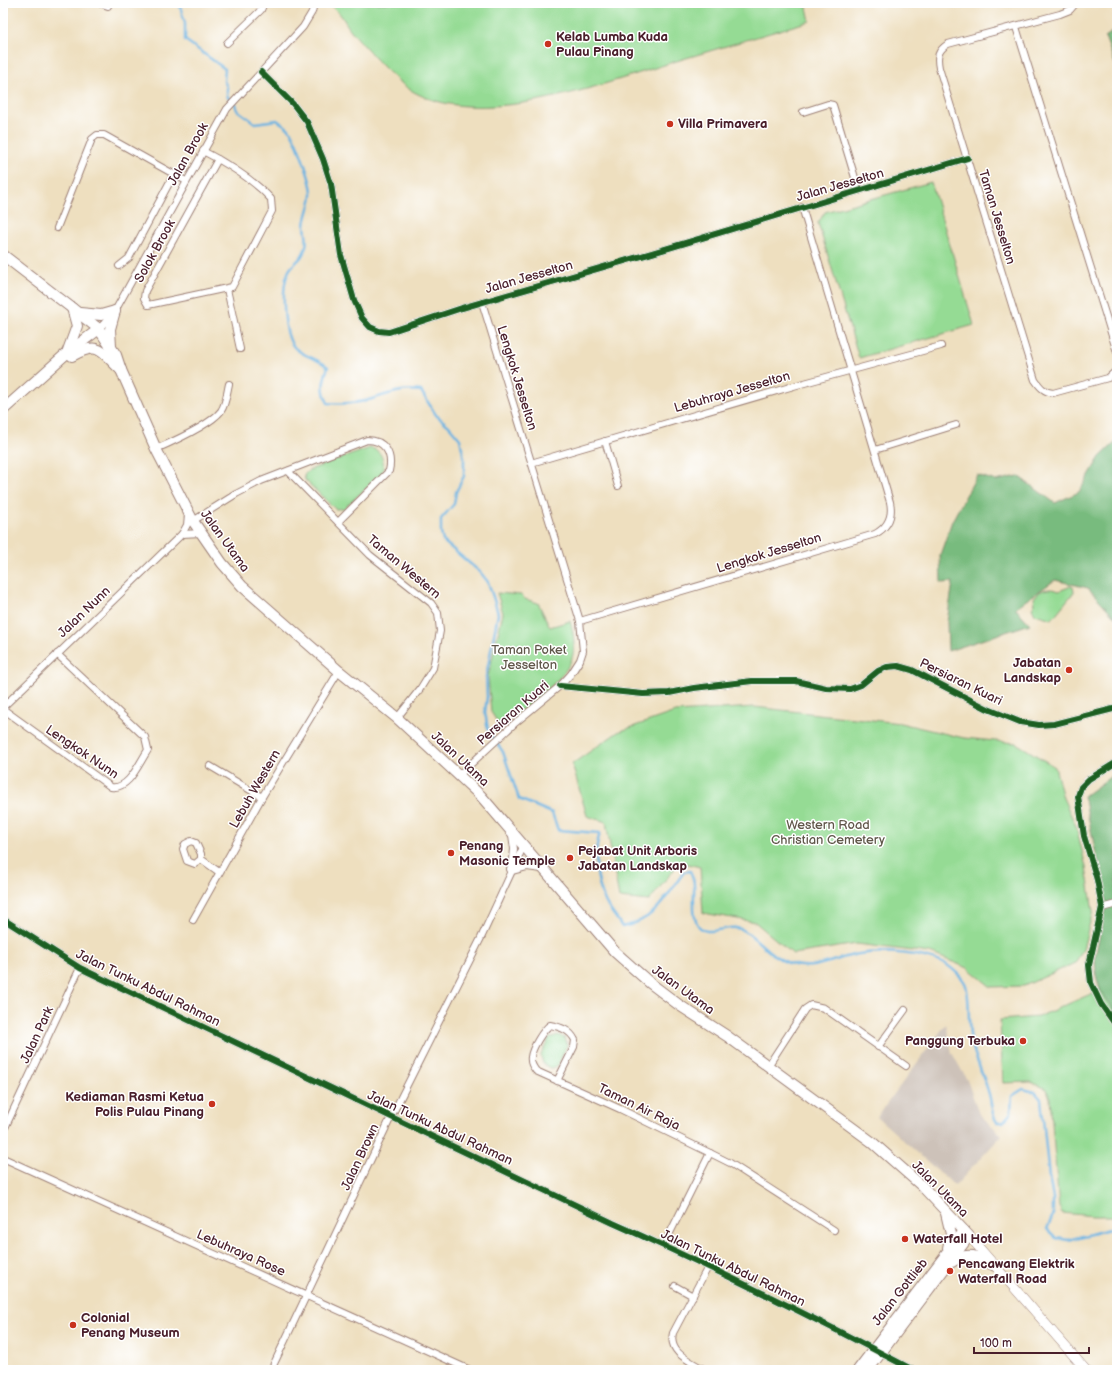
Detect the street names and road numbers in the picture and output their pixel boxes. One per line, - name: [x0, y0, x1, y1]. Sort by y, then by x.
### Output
- street label: Jalan Brook: [164, 119, 212, 188]
- street label: Jalan Jesselton: [794, 165, 886, 205]
- street label: Taman Jesselton: [975, 168, 1019, 266]
- street label: Solok Brook: [131, 216, 179, 285]
- street label: Jalan Jesselton: [483, 257, 575, 297]
- street label: Lengkok Jesselton: [494, 324, 540, 432]
- street label: Lebuhraya Jesselton: [672, 368, 792, 416]
- street label: Jalan Utama: [197, 507, 253, 575]
- street label: Lengkok Jesselton: [715, 530, 823, 576]
- street label: Taman Western: [364, 532, 444, 602]
- street label: Jalan Nunn: [54, 583, 114, 641]
- street label: Persiaran Kuari: [917, 655, 1005, 709]
- street label: Persiaran Kuari: [474, 677, 552, 749]
- street label: Lengkok Nunn: [42, 722, 122, 782]
- street label: Jalan Utama: [428, 728, 492, 790]
- street label: Lebuh Western: [226, 747, 284, 831]
- street label: Jalan Tunku Abdul Rahman: [73, 946, 223, 1030]
- street label: Jalan Utama: [649, 962, 717, 1018]
- street label: Jalan Park: [17, 1003, 57, 1066]
- street label: Taman Air Raja: [595, 1080, 683, 1134]
- street label: Jalan Tunku Abdul Rahman: [365, 1087, 515, 1169]
- street label: Jalan Brown: [338, 1121, 382, 1193]
- street label: Jalan Utama: [908, 1157, 972, 1221]
- street label: Lebuhraya Rose: [194, 1226, 288, 1280]
- street label: Jalan Tunku Abdul Rahman: [658, 1226, 808, 1310]
- street label: Jalan Gottlieb: [869, 1255, 931, 1329]

